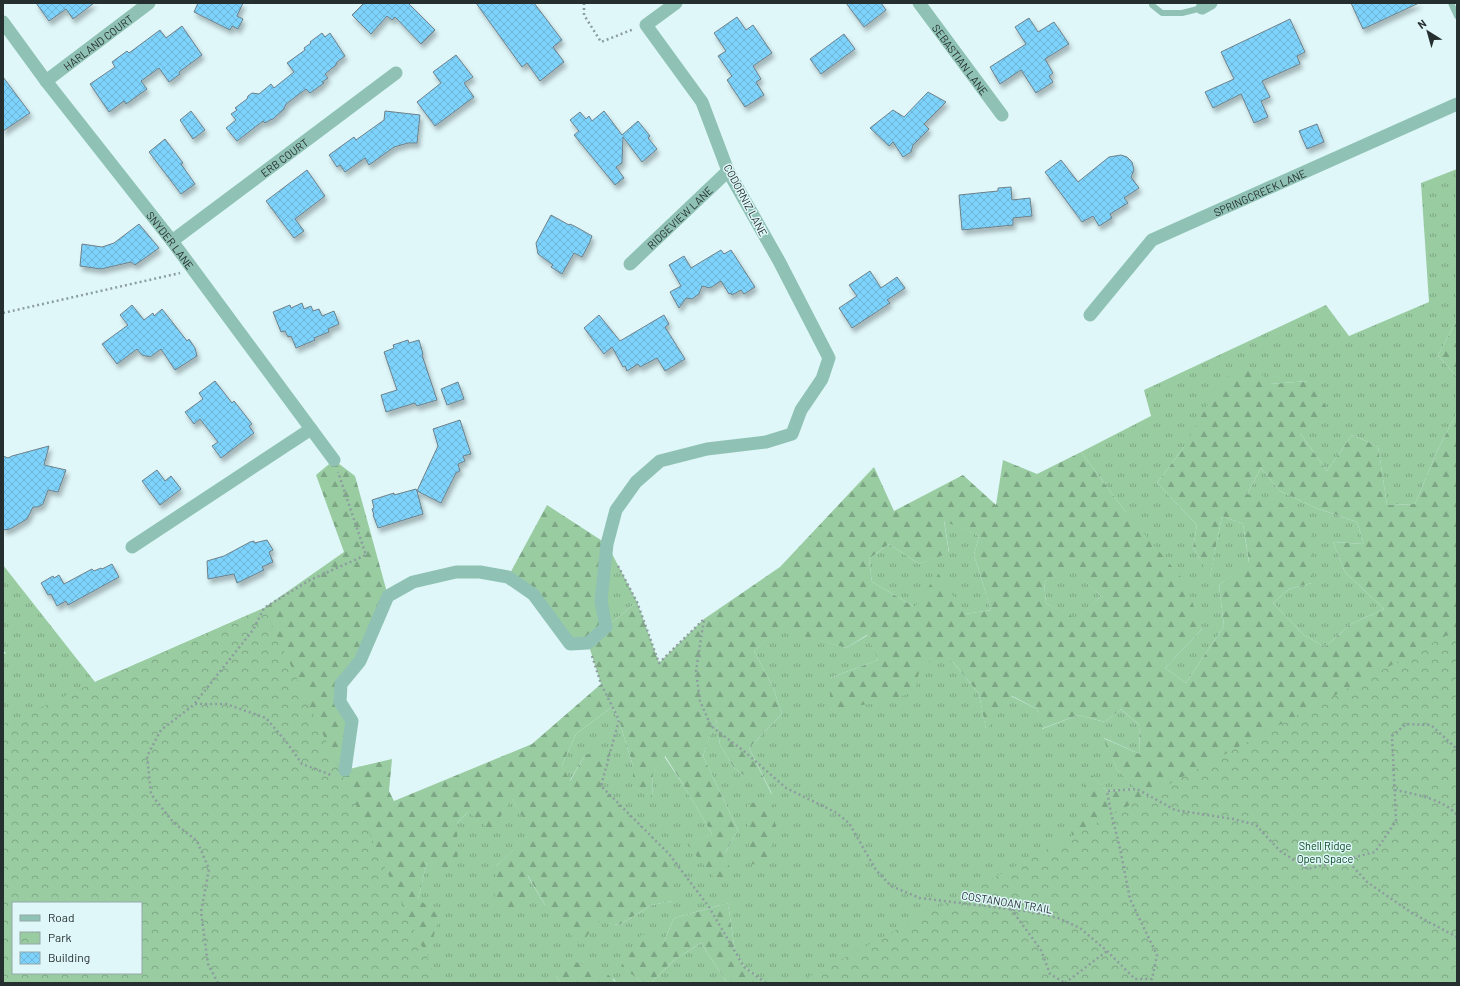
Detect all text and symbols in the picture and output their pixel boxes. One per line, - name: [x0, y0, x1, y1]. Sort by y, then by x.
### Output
- street label: HARLAND COURT: [60, 11, 135, 72]
- north arrow: [1408, 12, 1448, 52]
- text: N: [1415, 16, 1429, 31]
- street label: SEBASTIAN LANE: [930, 21, 991, 98]
- street label: ERB COURT: [258, 135, 310, 179]
- street label: CODORNIZ LANE: [722, 162, 771, 239]
- street label: SPRINGCREEK LANE: [1211, 166, 1308, 218]
- street label: RIDGEVIEW LANE: [644, 183, 715, 251]
- street label: SNYDER LANE: [144, 208, 197, 272]
- park label: Shell Ridge Open Space: [1297, 839, 1353, 865]
- street label: COSTANOAN TRAIL: [961, 888, 1053, 916]
- legend: [12, 902, 142, 974]
- text: Road: [48, 910, 75, 924]
- text: Park: [48, 930, 72, 944]
- text: Building: [48, 950, 90, 964]

